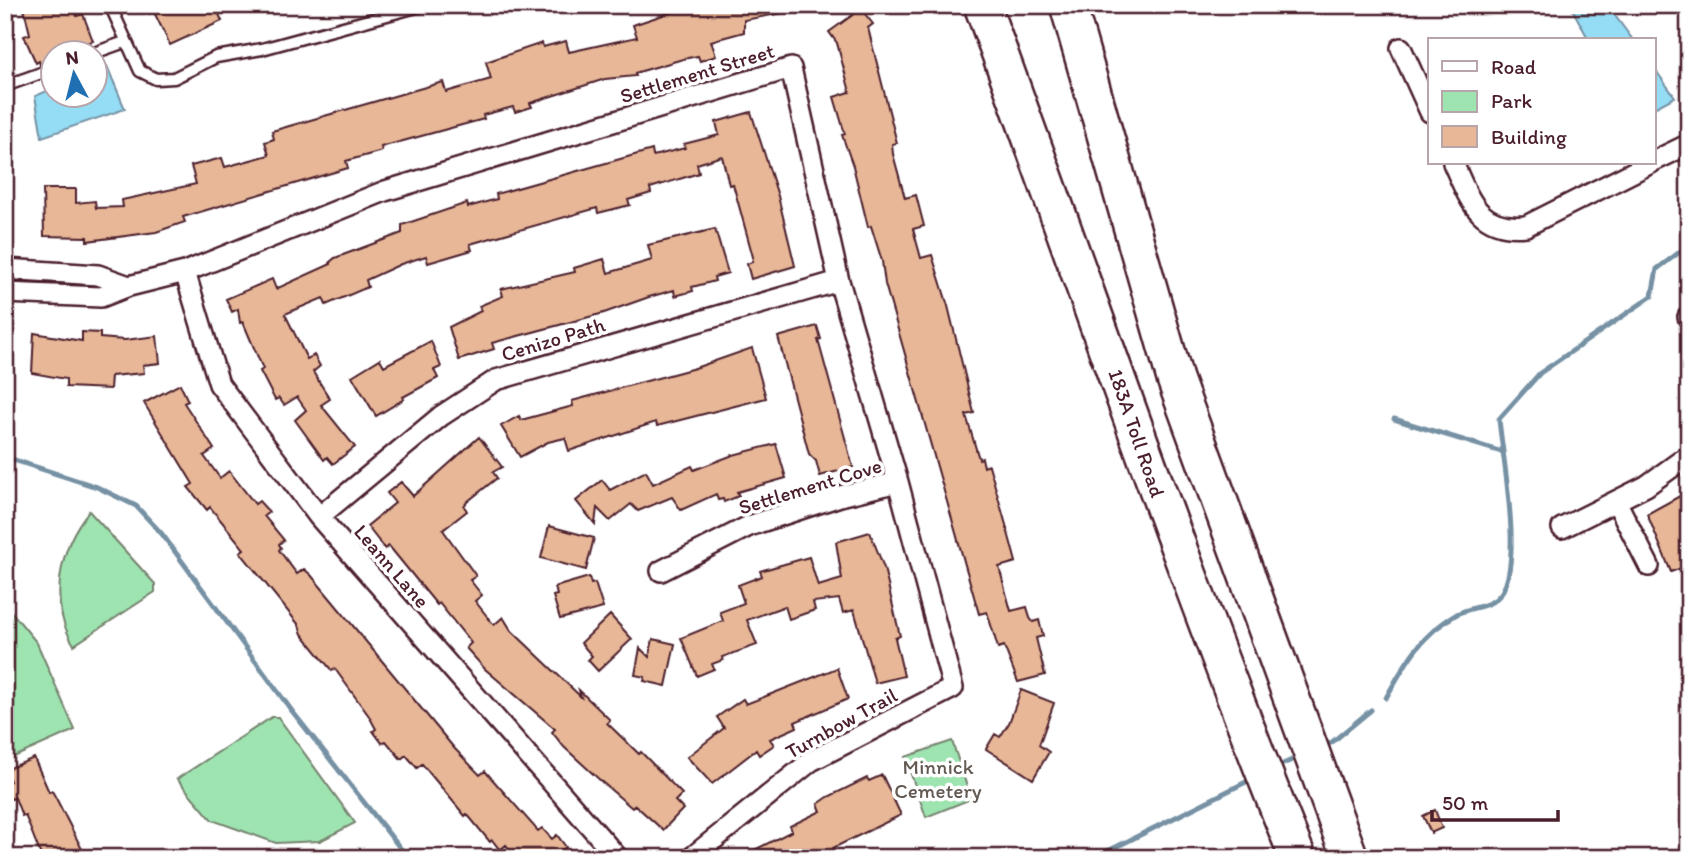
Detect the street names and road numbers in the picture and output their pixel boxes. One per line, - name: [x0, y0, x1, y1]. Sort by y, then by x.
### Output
- street label: Settlement Street: [617, 38, 777, 108]
- street label: Cenizo Path: [498, 311, 609, 367]
- street label: 183A Toll Road: [1103, 366, 1171, 501]
- street label: Settlement Cove: [735, 452, 885, 520]
- street label: Leann Lane: [349, 519, 435, 613]
- street label: Turnbow Trail: [781, 682, 901, 764]

